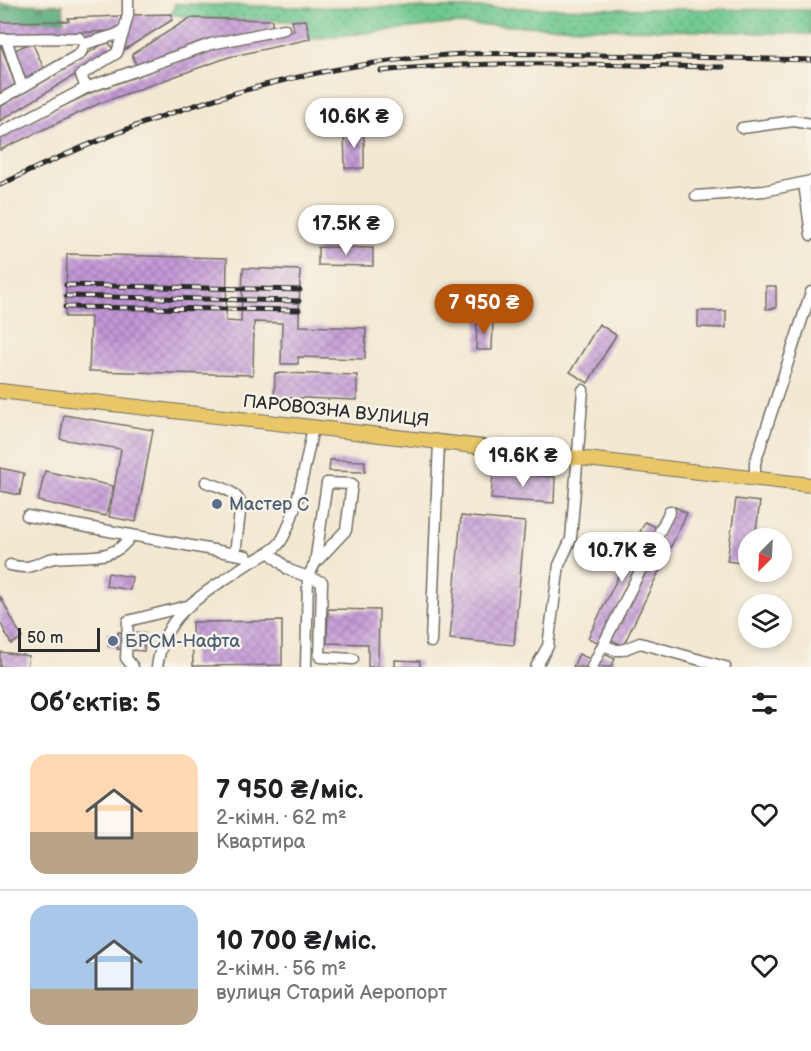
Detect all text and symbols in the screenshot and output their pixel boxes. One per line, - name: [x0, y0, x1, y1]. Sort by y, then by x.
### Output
- pin: 10.6K ₴: [299, 98, 409, 149]
- text: 10.6K ₴: [319, 105, 389, 129]
- pin: 17.5K ₴: [291, 205, 401, 256]
- text: 17.5K ₴: [312, 212, 380, 236]
- pin: 7 950 ₴: [429, 284, 539, 335]
- text: 7 950 ₴: [449, 291, 519, 315]
- street label: ПАРОВОЗНА ВУЛИЦЯ: [242, 391, 430, 431]
- pin: 19.6K ₴: [468, 437, 578, 488]
- text: 19.6K ₴: [489, 444, 558, 468]
- place label: Мастер С: [229, 494, 309, 515]
- marker: Мастер С: [210, 497, 224, 511]
- north arrow: [738, 528, 792, 582]
- map controls: [738, 528, 792, 648]
- pin: 10.7K ₴: [567, 532, 677, 583]
- text: 10.7K ₴: [588, 539, 656, 563]
- button: layers: [738, 594, 792, 648]
- scale bar: [18, 625, 100, 652]
- text: 50 m: [27, 629, 63, 648]
- place label: БРСМ-Нафта: [125, 631, 240, 652]
- marker: БРСМ-Нафта: [106, 634, 120, 648]
- icon: filters: [748, 687, 781, 720]
- text: Об’єктів: 5: [30, 688, 161, 719]
- text: 7 950 ₴/міс.: [216, 775, 363, 806]
- icon: home: [78, 778, 150, 850]
- icon: heart: [748, 798, 781, 831]
- text: 2-кімн. · 62 m²: [216, 806, 347, 830]
- text: Квартира: [216, 830, 306, 854]
- text: 10 700 ₴/міс.: [216, 926, 377, 957]
- icon: home: [78, 929, 150, 1001]
- icon: heart: [748, 949, 781, 982]
- text: 2-кімн. · 56 m²: [216, 957, 346, 981]
- text: вулиця Старий Аеропорт: [216, 981, 447, 1005]

